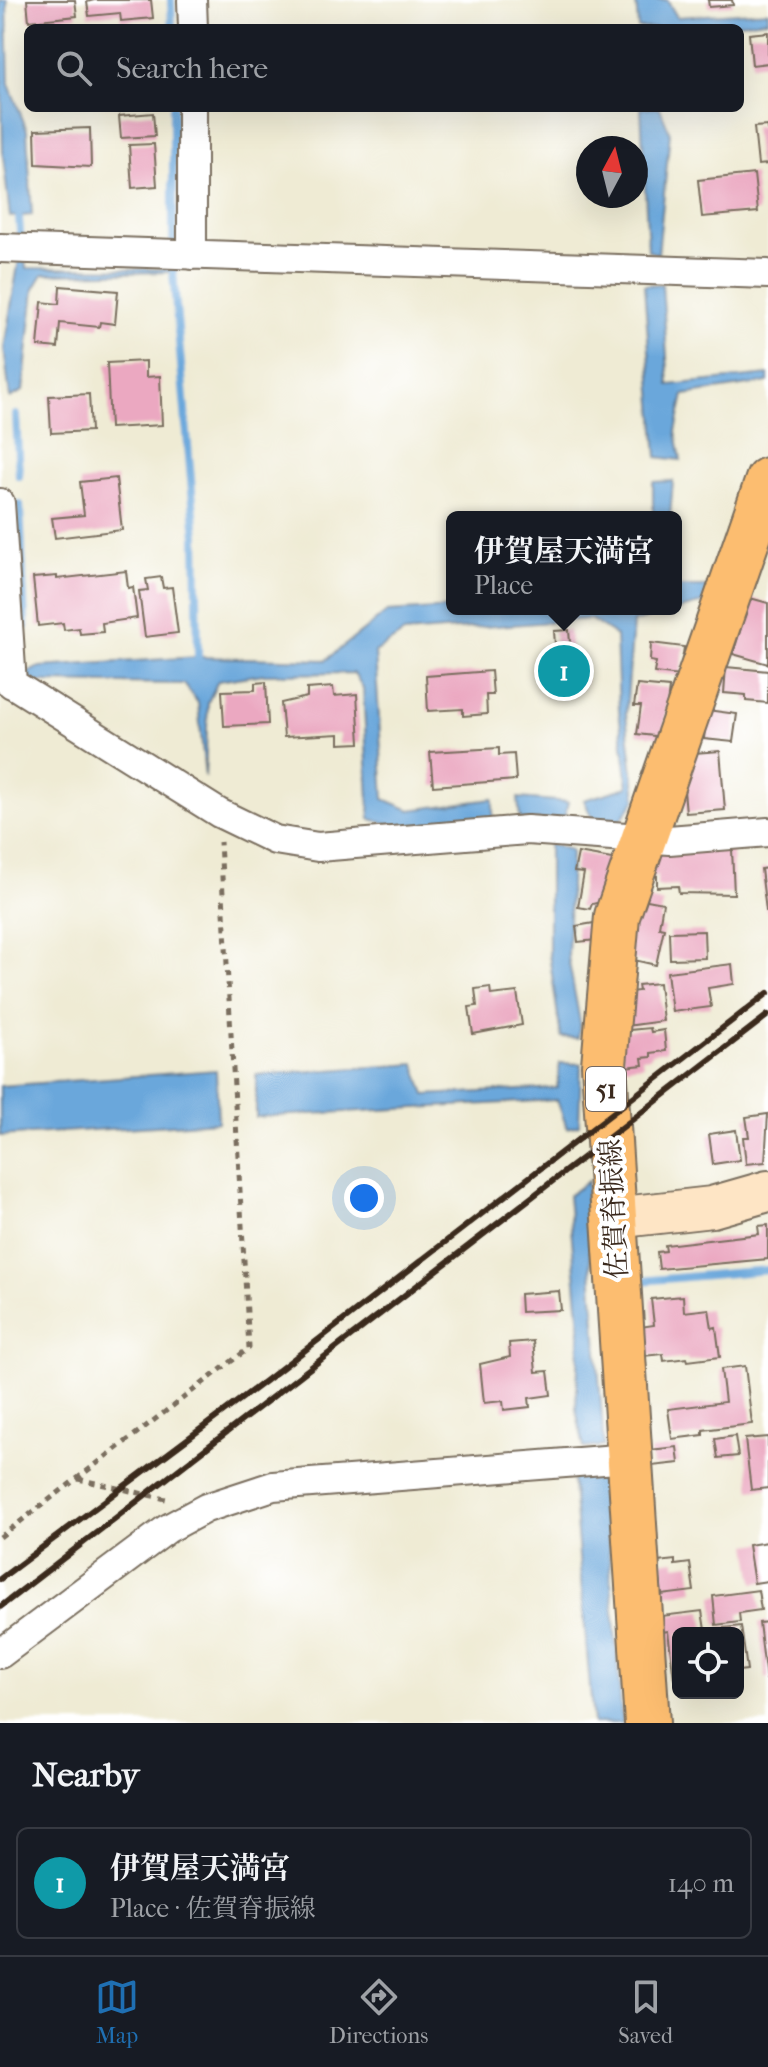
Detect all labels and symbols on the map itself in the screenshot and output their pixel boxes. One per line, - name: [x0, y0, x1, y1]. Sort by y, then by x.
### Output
- north arrow: [576, 136, 648, 208]
- pin: 1: [538, 641, 590, 701]
- road number: 51: [586, 1067, 626, 1111]
- street label: 佐賀脊振線: [593, 1138, 634, 1280]
- your location: [344, 1178, 384, 1218]

